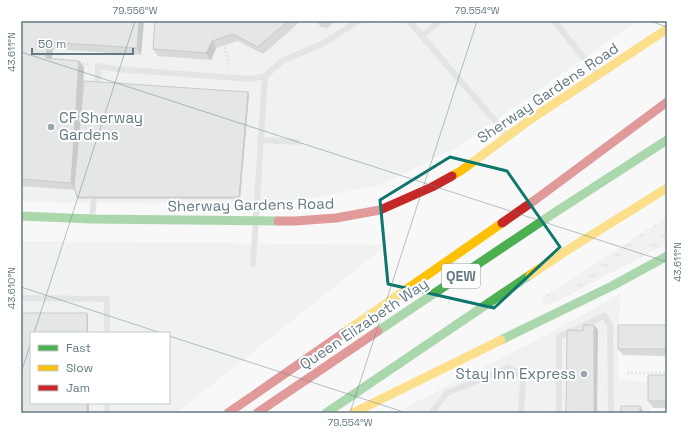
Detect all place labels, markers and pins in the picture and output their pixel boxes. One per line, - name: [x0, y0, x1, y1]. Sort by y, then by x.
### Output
- place label: CF Sherway Gardens: [59, 108, 143, 144]
- marker: CF Sherway Gardens: [46, 122, 56, 132]
- place label: Stay Inn Express: [455, 364, 576, 383]
- marker: Stay Inn Express: [579, 369, 589, 379]

